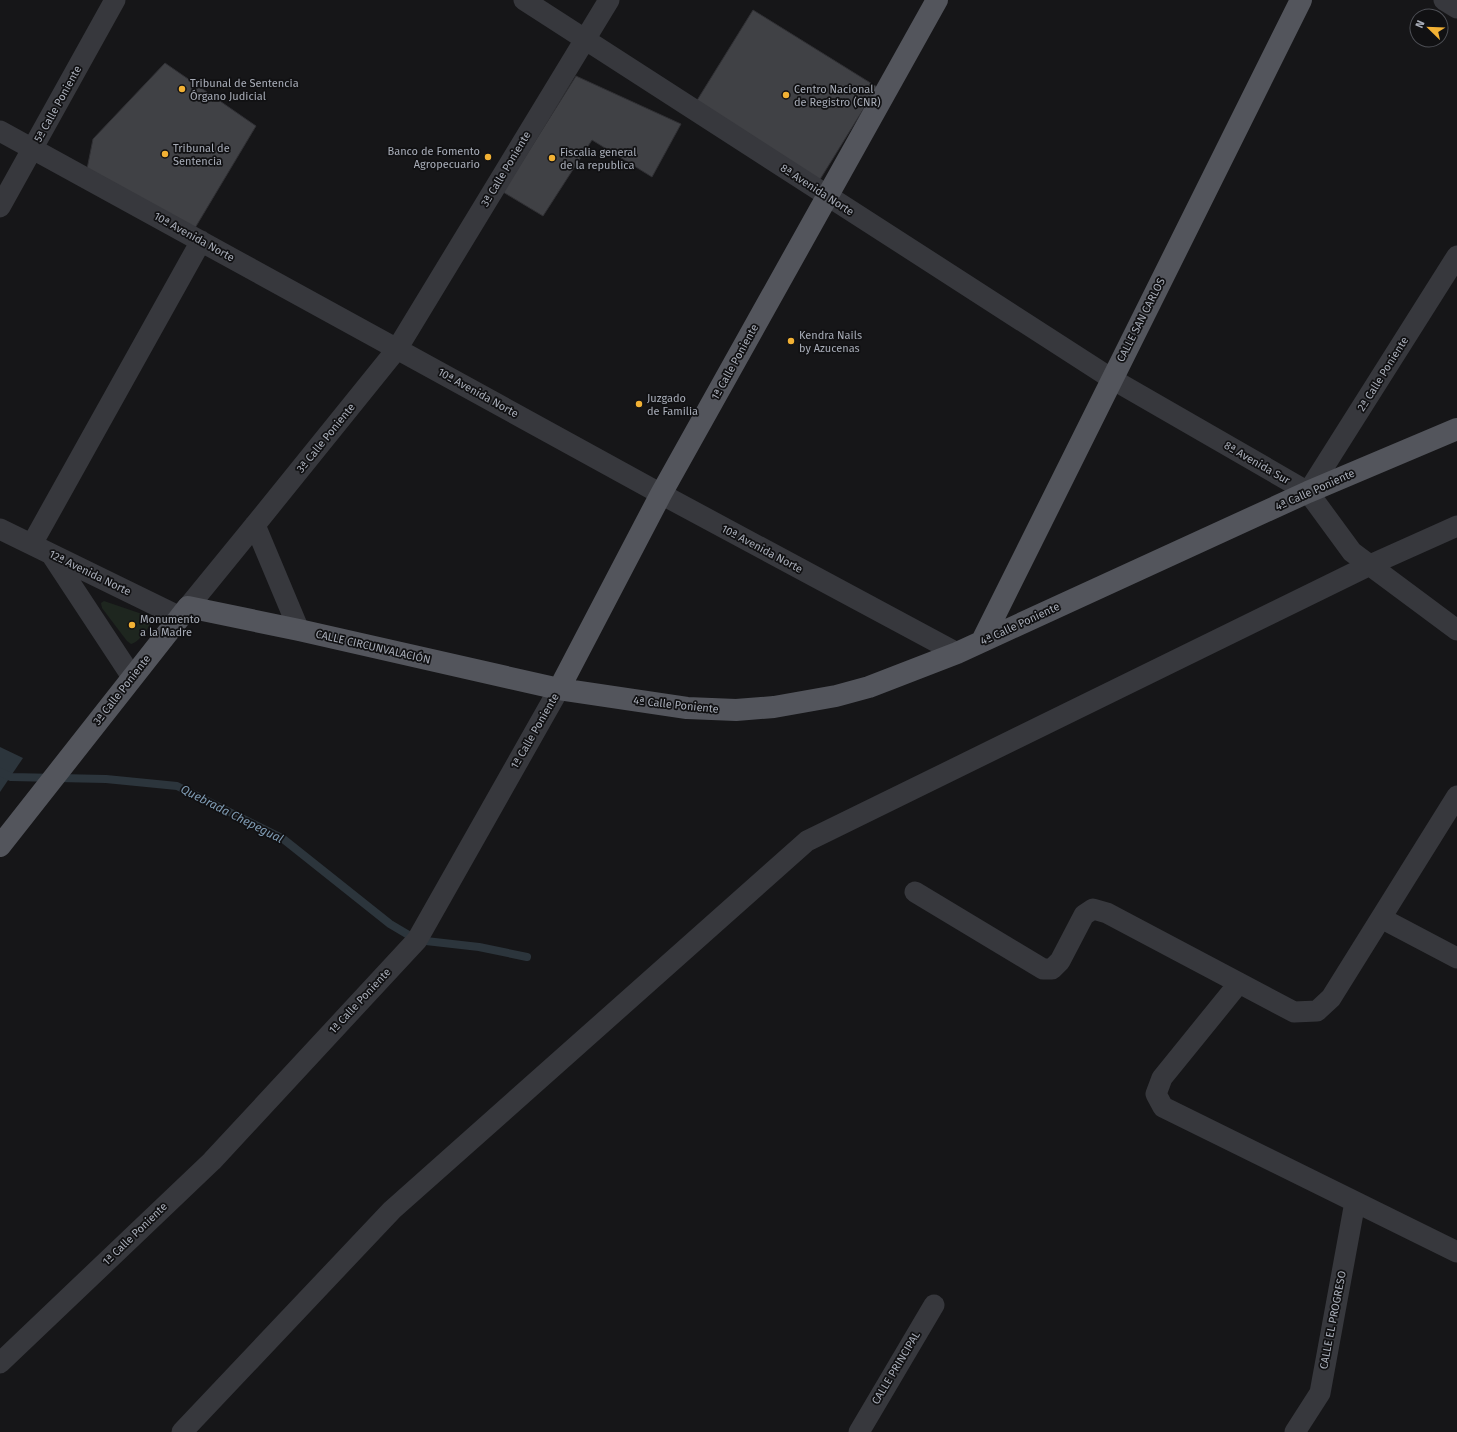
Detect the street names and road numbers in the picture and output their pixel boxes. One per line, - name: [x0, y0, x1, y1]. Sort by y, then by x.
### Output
- street label: 5ª Calle Poniente: [32, 63, 84, 145]
- street label: 3ª Calle Poniente: [478, 129, 534, 209]
- street label: 8ª Avenida Norte: [778, 161, 856, 219]
- street label: 10ª Avenida Norte: [151, 209, 237, 265]
- street label: CALLE SAN CARLOS: [1114, 276, 1168, 364]
- street label: 1ª Calle Poniente: [709, 322, 761, 402]
- street label: 2ª Calle Poniente: [1355, 334, 1411, 414]
- street label: 10ª Avenida Norte: [435, 365, 521, 421]
- street label: 3ª Calle Poniente: [294, 401, 358, 475]
- street label: 8ª Avenida Sur: [1222, 439, 1293, 487]
- street label: 4ª Calle Poniente: [1273, 467, 1357, 513]
- street label: 10ª Avenida Norte: [719, 522, 805, 576]
- street label: 12ª Avenida Norte: [47, 548, 133, 598]
- street label: 4ª Calle Poniente: [978, 600, 1062, 648]
- street label: CALLE CIRCUNVALACIÓN: [314, 626, 432, 667]
- street label: 3ª Calle Poniente: [91, 652, 153, 728]
- street label: 1ª Calle Poniente: [508, 691, 562, 771]
- street label: 4ª Calle Poniente: [633, 694, 719, 716]
- street label: 1ª Calle Poniente: [326, 966, 394, 1036]
- street label: 1ª Calle Poniente: [100, 1200, 170, 1268]
- street label: CALLE EL PROGRESO: [1317, 1270, 1349, 1370]
- street label: CALLE PRINCIPAL: [869, 1329, 923, 1407]

